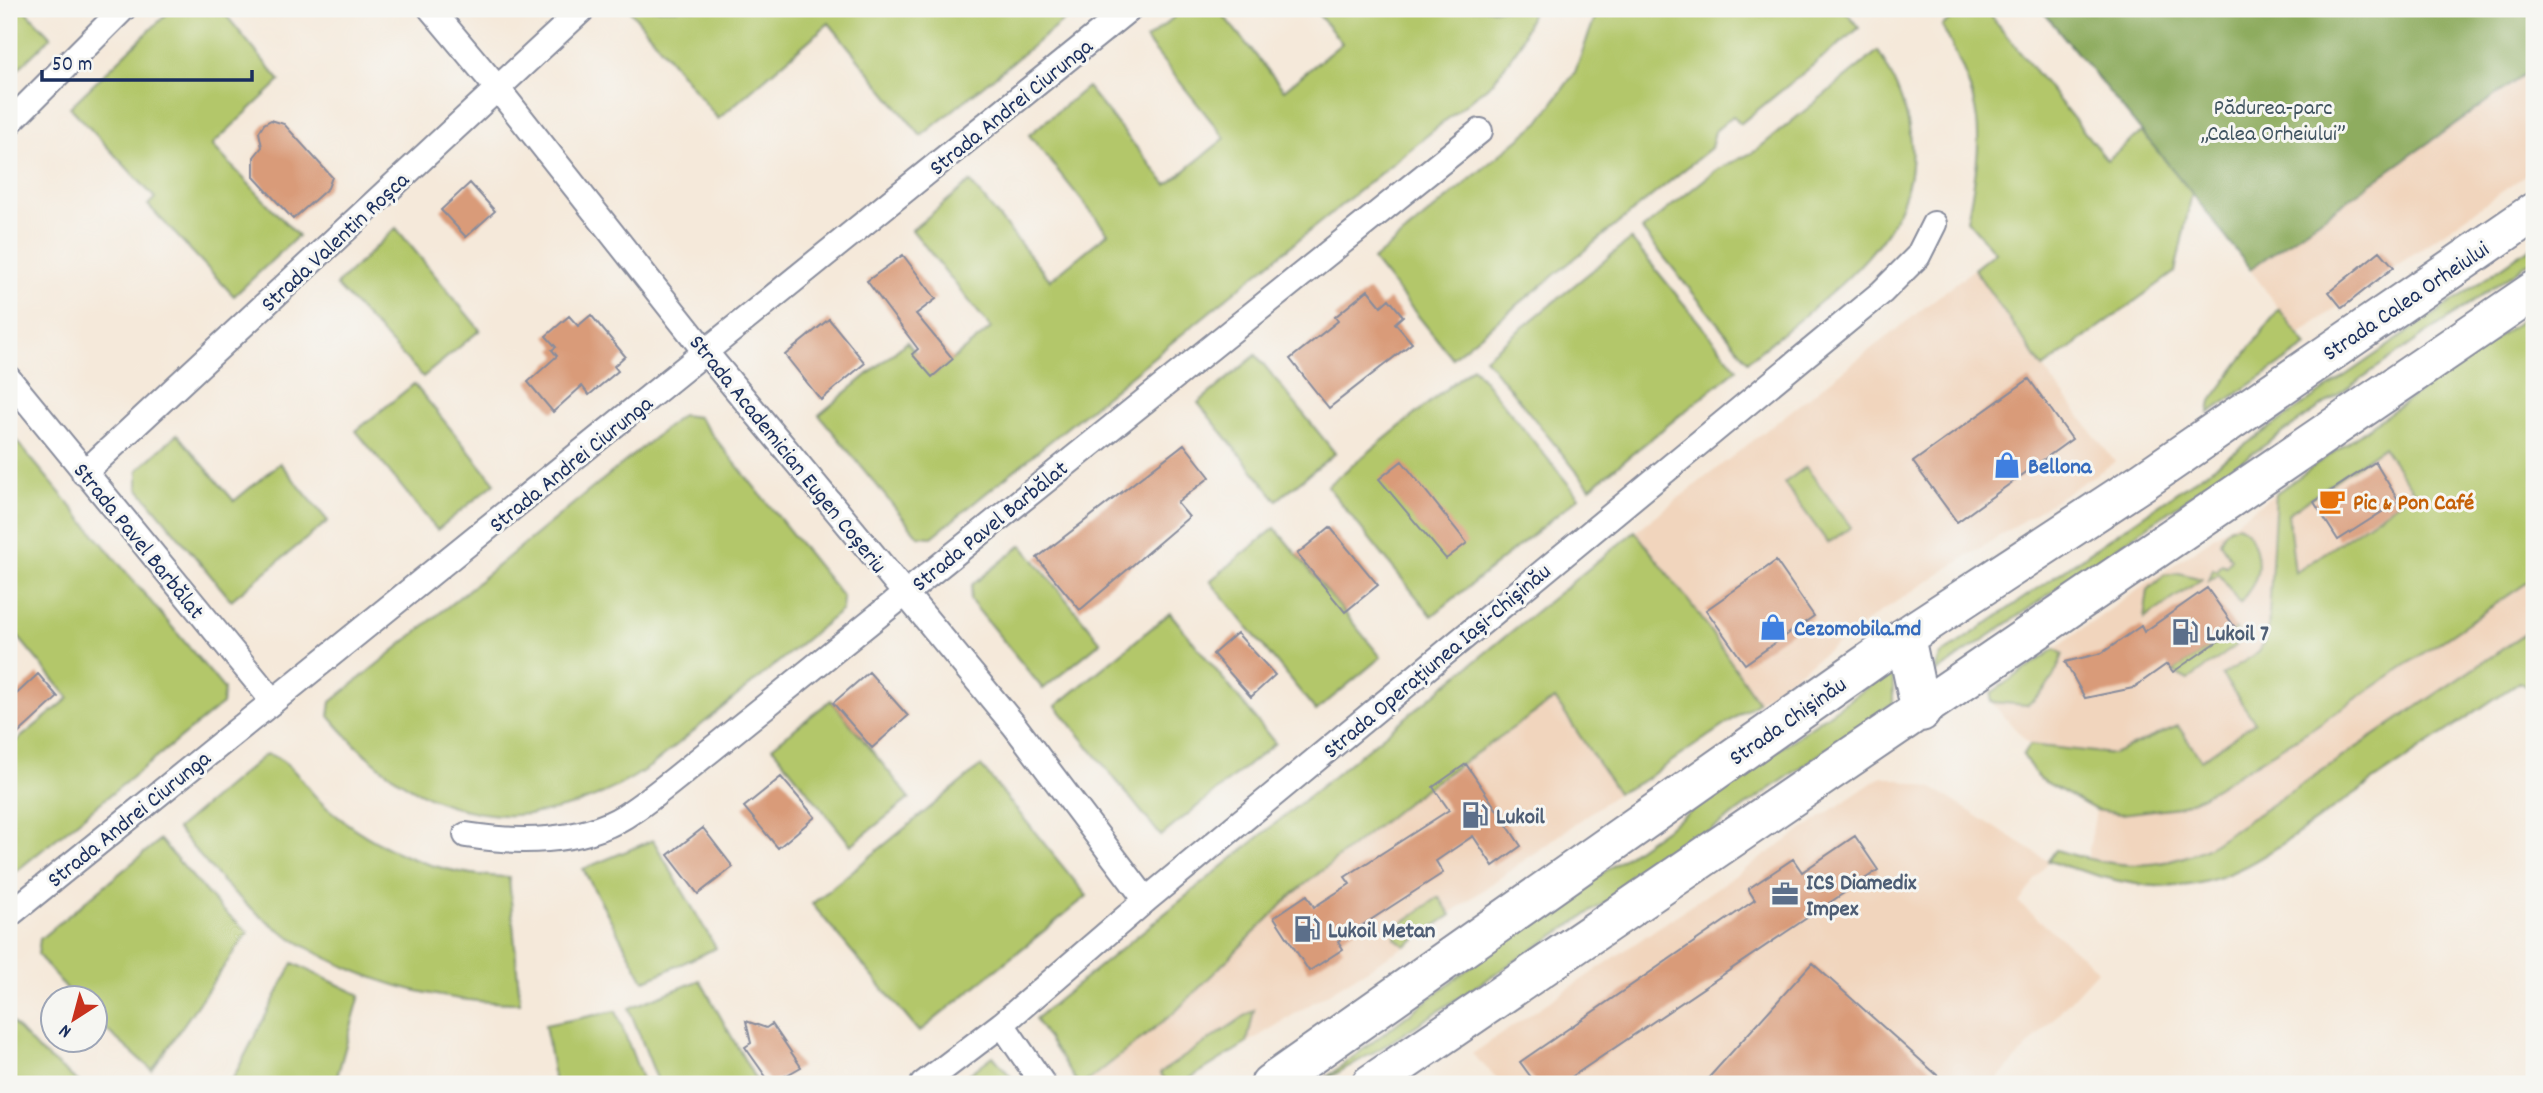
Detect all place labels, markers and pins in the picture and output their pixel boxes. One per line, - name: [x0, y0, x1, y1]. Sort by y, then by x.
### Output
- shop icon: Bellona: [1992, 450, 2022, 480]
- place label: Bellona: [2028, 452, 2093, 485]
- cafe icon: Pic & Pon Café: [2317, 486, 2347, 516]
- place label: Pic & Pon Café: [2353, 488, 2474, 521]
- shop icon: Cezomobila.md: [1758, 612, 1788, 642]
- place label: Cezomobila.md: [1794, 614, 1921, 647]
- fuel station icon: Lukoil 7: [2170, 617, 2200, 647]
- place label: Lukoil 7: [2206, 619, 2269, 652]
- fuel station icon: Lukoil: [1460, 800, 1490, 830]
- place label: Lukoil: [1496, 802, 1545, 835]
- place label: ICS Diamedix Impex: [1806, 868, 1917, 927]
- office icon: ICS Diamedix Impex: [1770, 879, 1800, 909]
- fuel station icon: Lukoil Metan: [1292, 914, 1322, 944]
- place label: Lukoil Metan: [1328, 916, 1436, 949]

